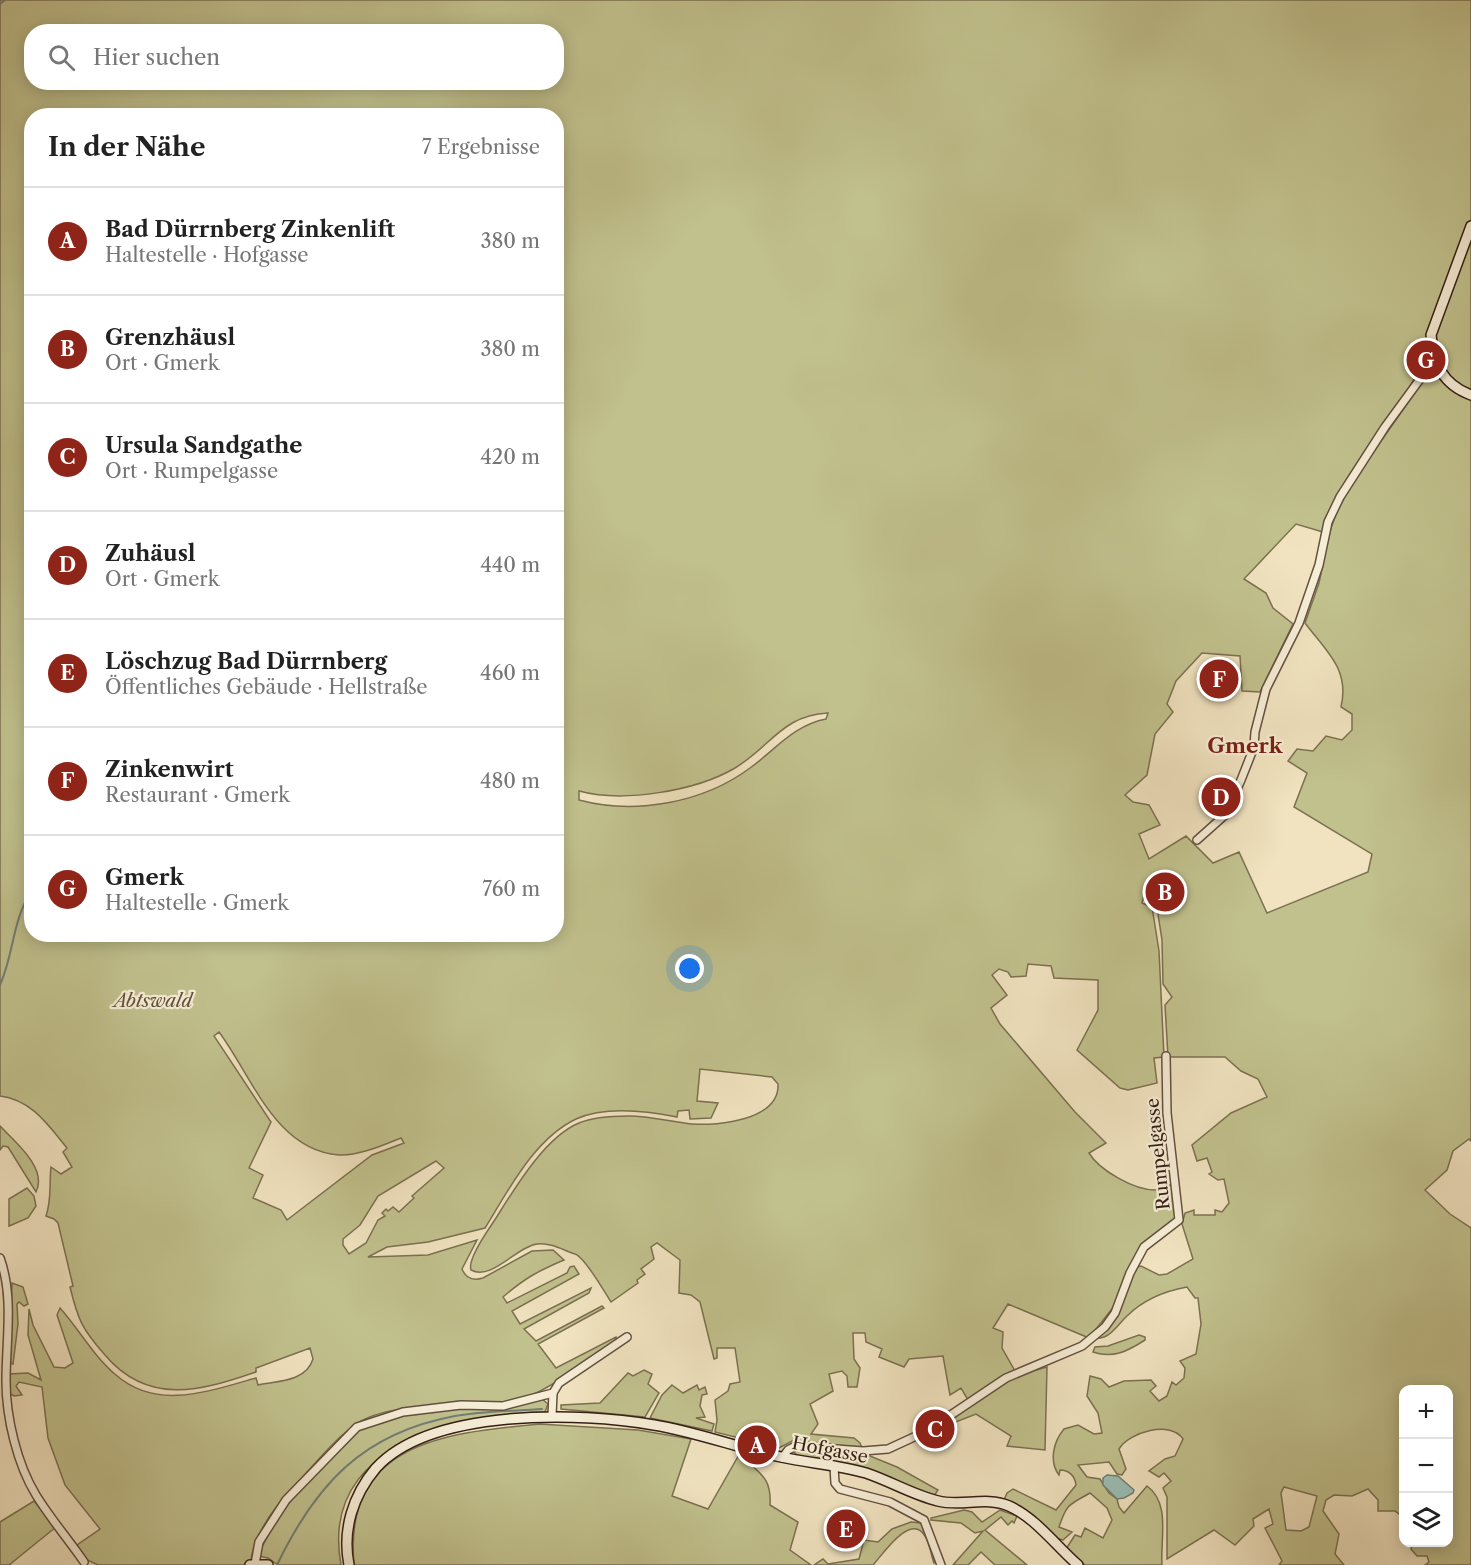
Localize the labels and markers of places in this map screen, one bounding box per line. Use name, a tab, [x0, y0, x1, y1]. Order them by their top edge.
pin: G	[1406, 338, 1446, 382]
pin: F	[1200, 656, 1238, 702]
pin: D	[1202, 774, 1240, 820]
pin: B	[1146, 870, 1184, 914]
pin: C	[916, 1406, 954, 1452]
pin: A	[738, 1422, 777, 1468]
pin: E	[826, 1506, 866, 1552]

